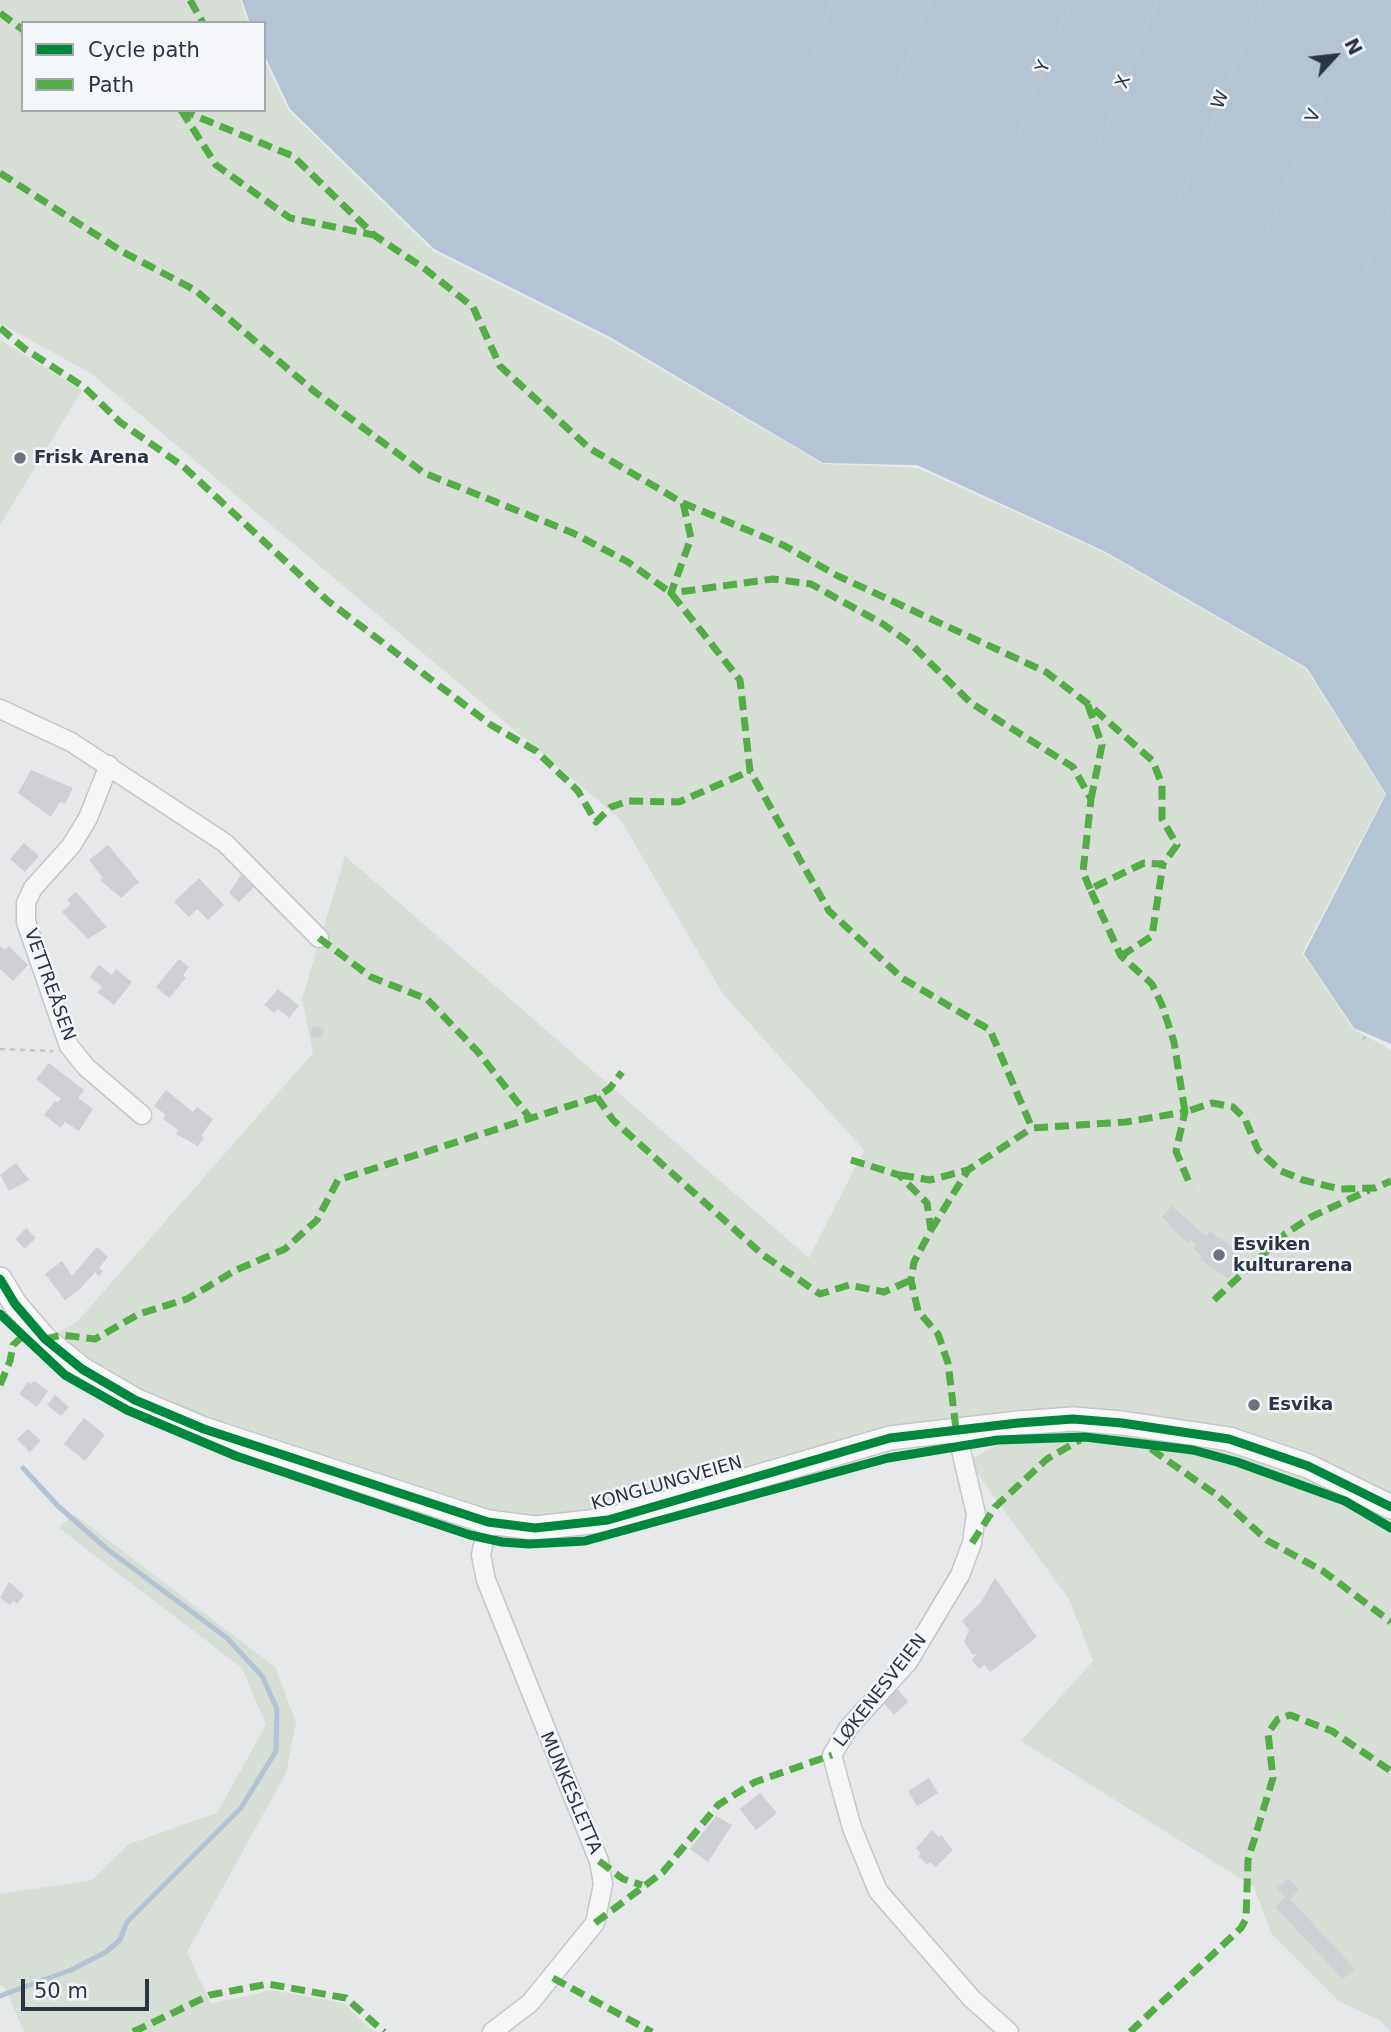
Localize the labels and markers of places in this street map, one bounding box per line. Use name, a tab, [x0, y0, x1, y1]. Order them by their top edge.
place label: Frisk Arena	[34, 447, 149, 469]
marker: Frisk Arena	[12, 450, 28, 466]
place label: Esviken kulturarena	[1233, 1234, 1352, 1276]
marker: Esviken kulturarena	[1211, 1247, 1227, 1263]
place label: Esvika	[1268, 1394, 1333, 1416]
marker: Esvika	[1246, 1397, 1262, 1413]

